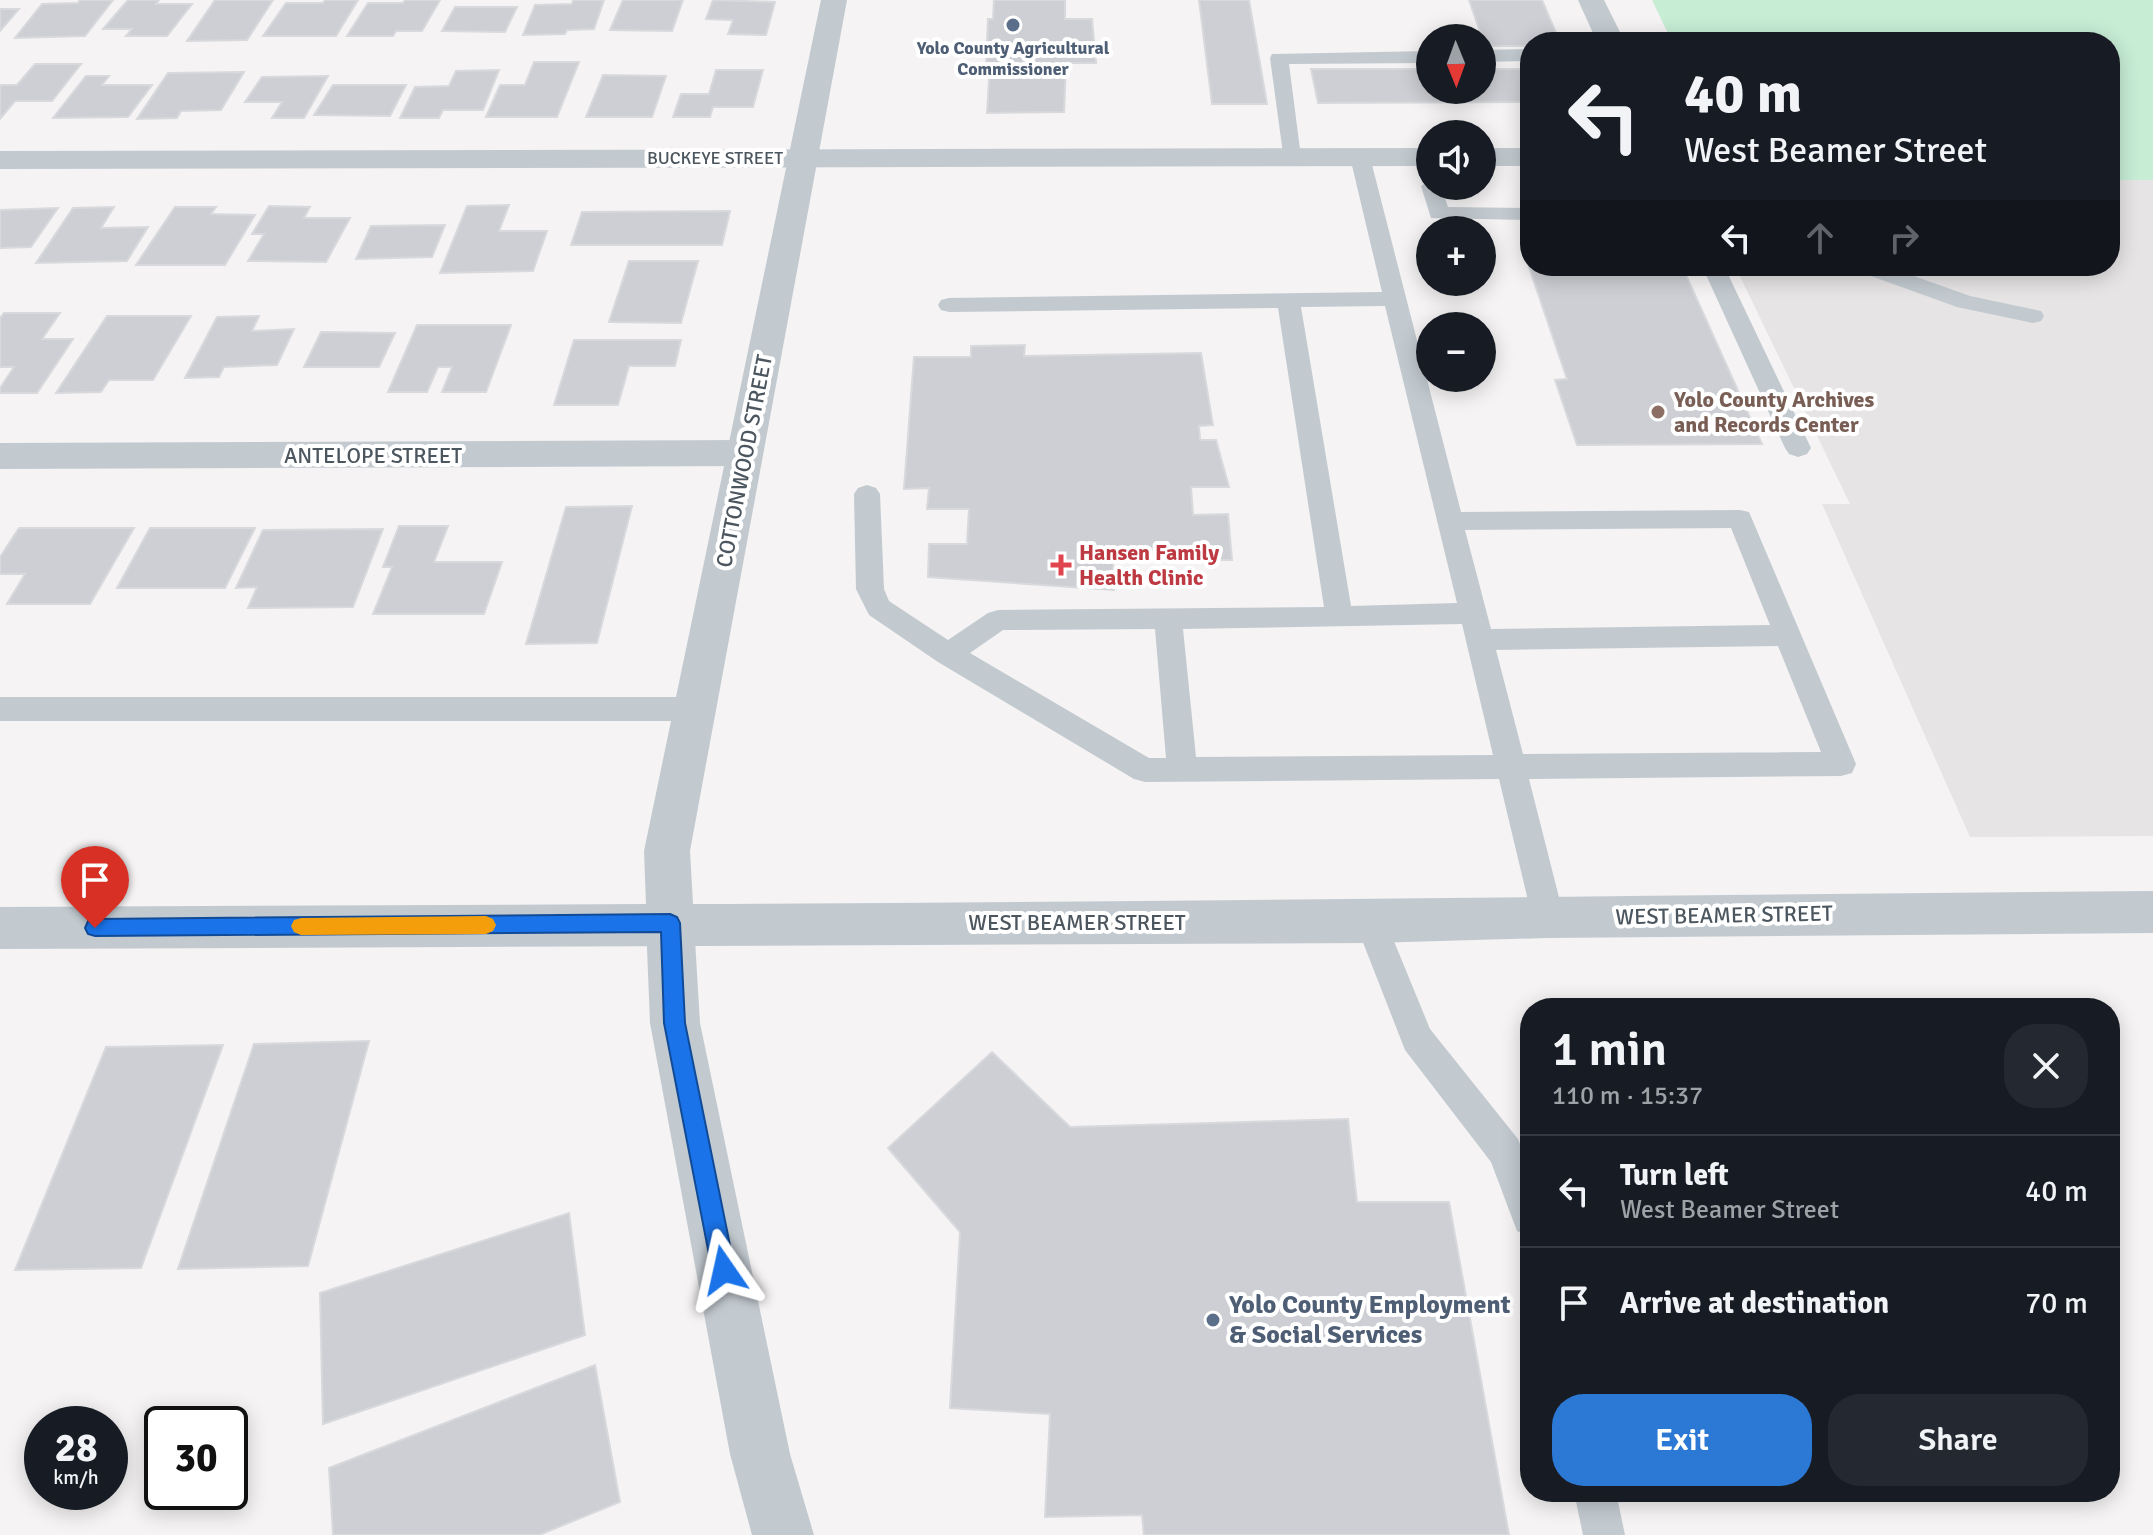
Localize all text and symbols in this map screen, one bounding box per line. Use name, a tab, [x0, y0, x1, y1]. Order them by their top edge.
marker: Yolo County Agricultural Commissioner	[1004, 16, 1022, 34]
north arrow	[1416, 24, 1496, 104]
map controls	[1416, 24, 1496, 392]
place label: Yolo County Agricultural Commissioner	[916, 37, 1110, 80]
text: 40 m	[1684, 59, 1802, 128]
icon: left	[1552, 64, 1656, 168]
button: sound	[1416, 120, 1496, 200]
text: West Beamer Street	[1684, 128, 1987, 173]
street label: BUCKEYE STREET	[647, 147, 783, 169]
button: +	[1416, 216, 1496, 296]
icon: left	[1714, 216, 1758, 260]
icon: ahead	[1798, 216, 1842, 260]
icon: right	[1882, 216, 1926, 260]
button: −	[1416, 312, 1496, 392]
street label: COTTONWOOD STREET	[710, 352, 778, 570]
place label: Yolo County Archives and Records Center	[1673, 386, 1875, 438]
marker: Yolo County Archives and Records Center	[1649, 403, 1667, 421]
street label: ANTELOPE STREET	[284, 442, 462, 469]
place label: Hansen Family Health Clinic	[1079, 539, 1219, 591]
marker: Hansen Family Health Clinic	[1050, 554, 1072, 576]
pin	[61, 846, 129, 928]
icon: arrive	[73, 858, 117, 902]
street label: WEST BEAMER STREET	[1615, 900, 1833, 930]
street label: WEST BEAMER STREET	[968, 909, 1186, 936]
text: 1 min	[1552, 1020, 1667, 1079]
button: close	[2004, 1024, 2088, 1108]
text: 110 m · 15:37	[1552, 1080, 1703, 1112]
text: Turn left	[1620, 1157, 1729, 1194]
icon: left	[1552, 1169, 1596, 1213]
text: 40 m	[2025, 1173, 2088, 1210]
text: West Beamer Street	[1620, 1194, 1839, 1226]
position arrow	[682, 1228, 766, 1312]
icon: arrive	[1552, 1281, 1596, 1325]
text: Arrive at destination	[1620, 1285, 1889, 1322]
text: 70 m	[2025, 1285, 2088, 1322]
place label: Yolo County Employment & Social Services	[1228, 1289, 1511, 1351]
marker: Yolo County Employment & Social Services	[1204, 1311, 1222, 1329]
button: Exit	[1552, 1394, 1812, 1486]
button: Share	[1828, 1394, 2088, 1486]
speed limit sign: 30	[144, 1406, 248, 1510]
text: 28	[54, 1423, 98, 1473]
text: km/h	[53, 1465, 99, 1490]

